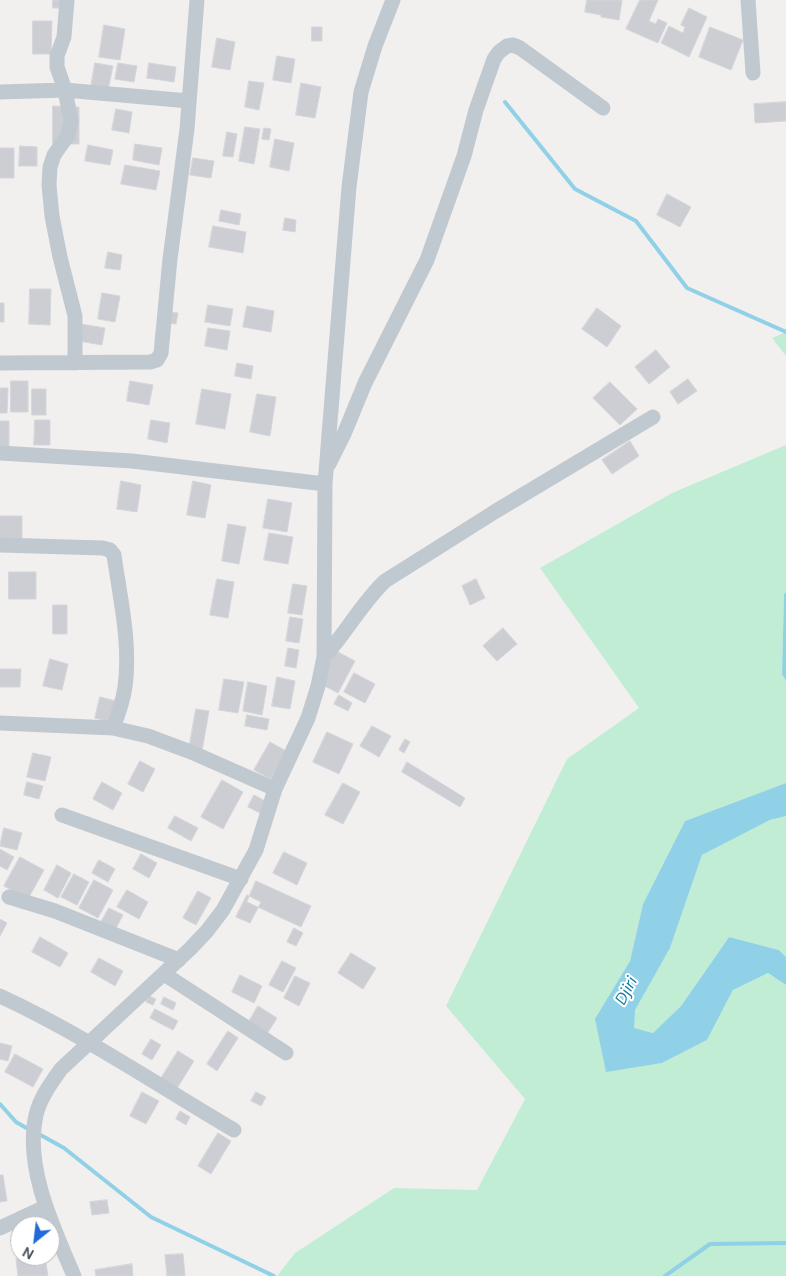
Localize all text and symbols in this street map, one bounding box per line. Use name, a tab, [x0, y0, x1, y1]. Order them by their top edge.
water label: Djiri	[612, 974, 642, 1008]
north arrow	[10, 1216, 60, 1266]
text: N	[19, 1243, 37, 1264]

